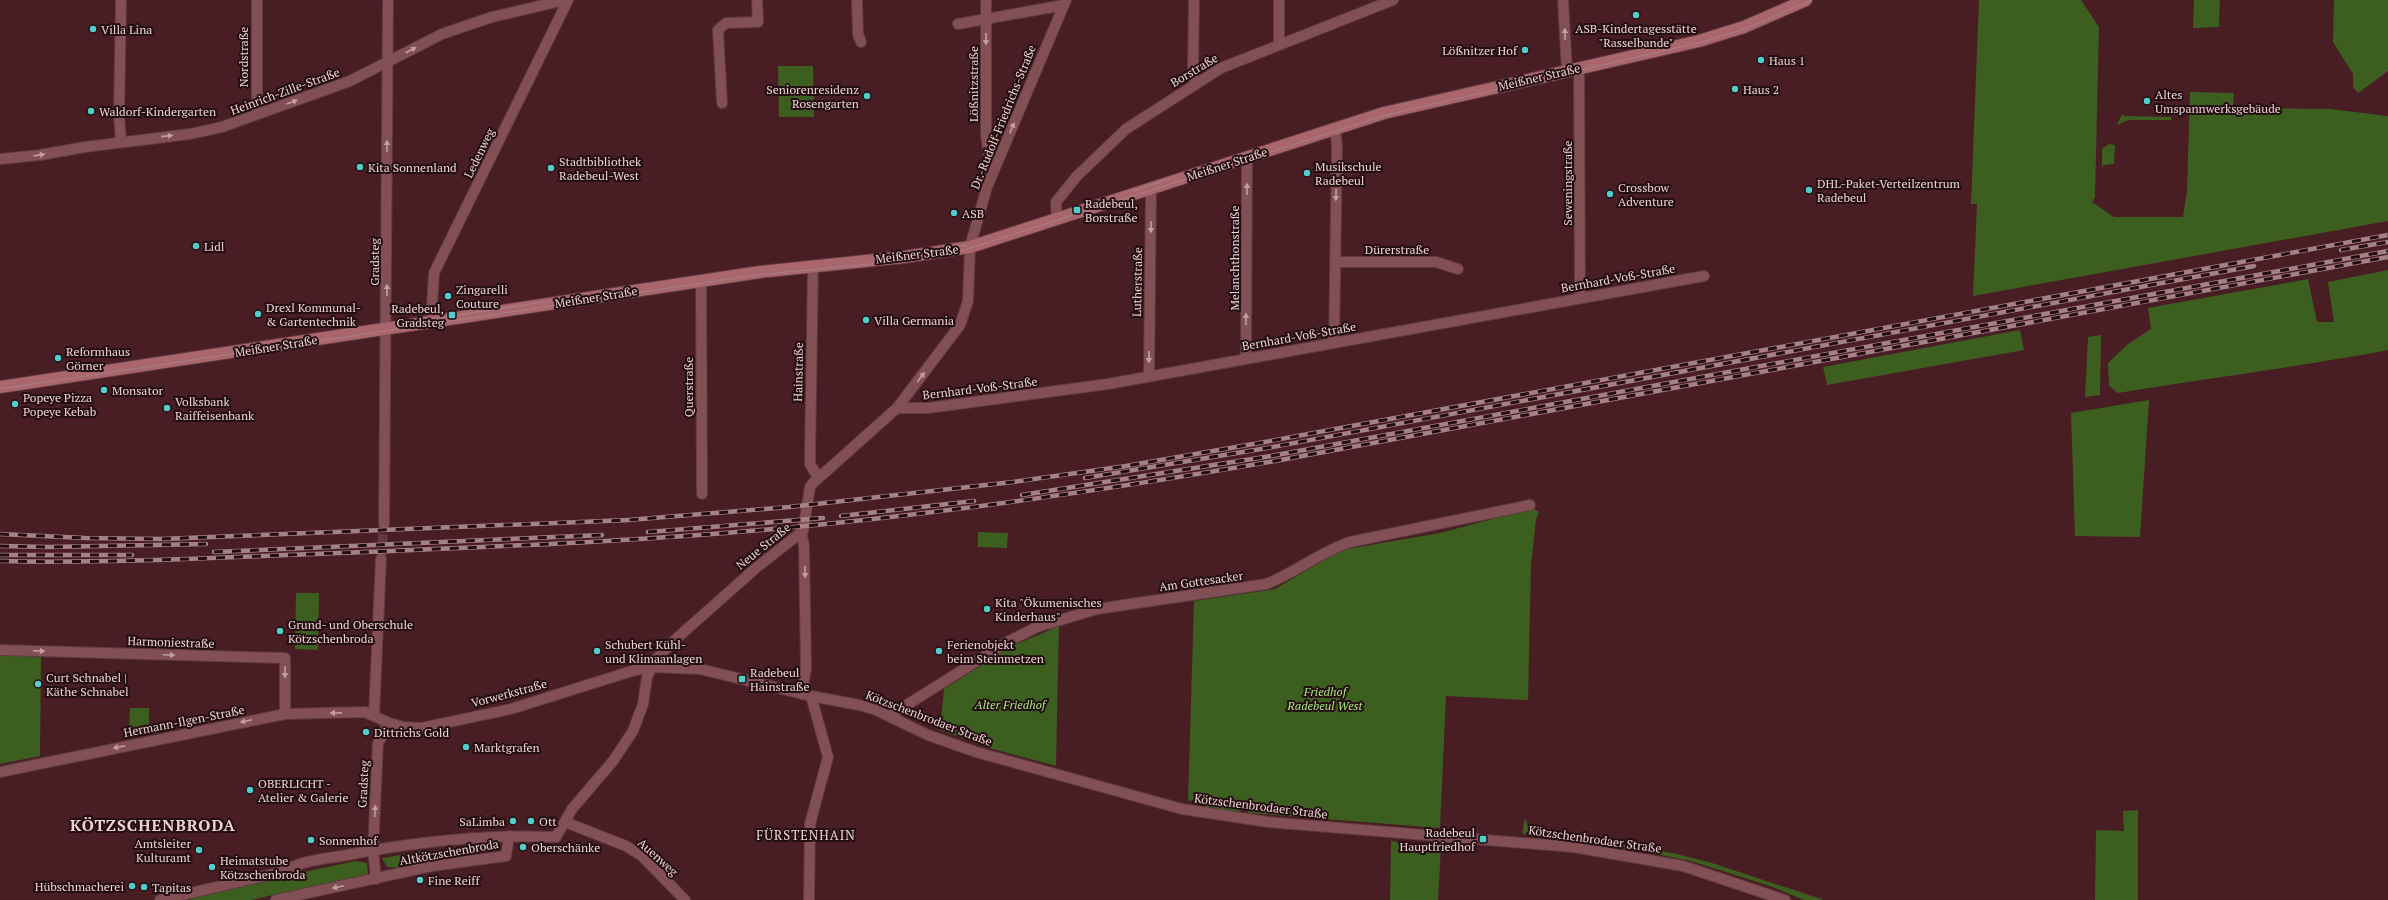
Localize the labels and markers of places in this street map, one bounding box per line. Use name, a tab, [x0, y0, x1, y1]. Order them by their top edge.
marker: ASB-Kindertagesstätte "Rasselbande"	[1631, 10, 1641, 20]
place label: ASB-Kindertagesstätte "Rasselbande"	[1575, 21, 1697, 50]
place label: Villa Lina	[101, 22, 152, 37]
marker: Villa Lina	[88, 24, 98, 34]
place label: Lößnitzer Hof	[1442, 43, 1518, 58]
marker: Lößnitzer Hof	[1520, 45, 1530, 55]
place label: Haus 1	[1769, 53, 1805, 68]
marker: Haus 1	[1756, 55, 1766, 65]
place label: Seniorenresidenz Rosengarten	[766, 82, 859, 111]
place label: Haus 2	[1743, 82, 1779, 97]
marker: Haus 2	[1730, 84, 1740, 94]
place label: Altes Umspannwerksgebäude	[2155, 87, 2281, 116]
marker: Seniorenresidenz Rosengarten	[862, 91, 872, 101]
marker: Altes Umspannwerksgebäude	[2142, 96, 2152, 106]
place label: Waldorf-Kindergarten	[99, 104, 216, 119]
marker: Waldorf-Kindergarten	[86, 106, 96, 116]
place label: Stadtbibliothek Radebeul-West	[559, 154, 642, 183]
place label: Musikschule Radebeul	[1315, 159, 1382, 188]
place label: Kita Sonnenland	[368, 160, 457, 175]
marker: Kita Sonnenland	[355, 162, 365, 172]
marker: Stadtbibliothek Radebeul-West	[546, 163, 556, 173]
marker: Musikschule Radebeul	[1302, 168, 1312, 178]
place label: DHL-Paket-Verteilzentrum Radebeul	[1817, 176, 1961, 205]
place label: Crossbow Adventure	[1618, 180, 1674, 209]
marker: DHL-Paket-Verteilzentrum Radebeul	[1804, 185, 1814, 195]
marker: Crossbow Adventure	[1605, 189, 1615, 199]
place label: Radebeul, Borstraße	[1085, 196, 1138, 225]
marker: Radebeul, Borstraße	[1072, 205, 1082, 215]
place label: ASB	[962, 206, 984, 221]
marker: ASB	[949, 208, 959, 218]
place label: Lidl	[204, 239, 225, 254]
marker: Lidl	[191, 241, 201, 251]
place label: Zingarelli Couture	[456, 282, 508, 311]
marker: Zingarelli Couture	[443, 291, 453, 301]
place label: Drexl Kommunal- & Gartentechnik	[266, 300, 361, 329]
place label: Radebeul, Gradsteg	[391, 301, 445, 330]
marker: Drexl Kommunal- & Gartentechnik	[253, 309, 263, 319]
marker: Radebeul, Gradsteg	[447, 310, 457, 320]
place label: Villa Germania	[874, 313, 954, 328]
marker: Villa Germania	[861, 315, 871, 325]
place label: Reformhaus Görner	[66, 344, 130, 373]
marker: Reformhaus Görner	[53, 353, 63, 363]
place label: Monsator	[112, 383, 164, 398]
marker: Monsator	[99, 385, 109, 395]
place label: Popeye Pizza Popeye Kebab	[23, 390, 97, 419]
place label: Volksbank Raiffeisenbank	[175, 394, 255, 423]
marker: Popeye Pizza Popeye Kebab	[10, 399, 20, 409]
marker: Volksbank Raiffeisenbank	[162, 403, 172, 413]
place label: Kita "Ökumenisches Kinderhaus"	[995, 595, 1102, 624]
marker: Kita "Ökumenisches Kinderhaus"	[982, 604, 992, 614]
place label: Grund- und Oberschule Kötzschenbroda	[288, 617, 413, 646]
marker: Grund- und Oberschule Kötzschenbroda	[275, 626, 285, 636]
place label: Schubert Kühl- und Klimaanlagen	[605, 637, 702, 666]
place label: Ferienobjekt beim Steinmetzen	[947, 637, 1044, 666]
marker: Schubert Kühl- und Klimaanlagen	[592, 646, 602, 656]
marker: Ferienobjekt beim Steinmetzen	[934, 646, 944, 656]
place label: Radebeul Hainstraße	[750, 665, 810, 694]
place label: Curt Schnabel | Käthe Schnabel	[46, 670, 129, 699]
marker: Radebeul Hainstraße	[737, 674, 747, 684]
marker: Curt Schnabel | Käthe Schnabel	[33, 679, 43, 689]
place label: Dittrichs Gold	[374, 725, 449, 740]
marker: Dittrichs Gold	[361, 727, 371, 737]
place label: Marktgrafen	[474, 740, 540, 755]
marker: Marktgrafen	[461, 742, 471, 752]
place label: OBERLICHT - Atelier & Galerie	[258, 776, 348, 805]
marker: OBERLICHT - Atelier & Galerie	[245, 785, 255, 795]
place label: SaLimba	[459, 814, 505, 829]
place label: Ott	[539, 814, 557, 829]
marker: SaLimba	[508, 816, 518, 826]
marker: Ott	[526, 816, 536, 826]
place label: Radebeul Hauptfriedhof	[1399, 825, 1476, 854]
place label: Sonnenhof	[319, 833, 378, 848]
marker: Radebeul Hauptfriedhof	[1478, 834, 1488, 844]
marker: Sonnenhof	[306, 835, 316, 845]
place label: Amtsleiter Kulturamt	[134, 836, 192, 865]
place label: Oberschänke	[531, 840, 600, 855]
marker: Oberschänke	[518, 842, 528, 852]
marker: Amtsleiter Kulturamt	[194, 845, 204, 855]
place label: Heimatstube Kötzschenbroda	[220, 853, 305, 882]
marker: Heimatstube Kötzschenbroda	[207, 862, 217, 872]
place label: Fine Reiff	[428, 873, 480, 888]
marker: Fine Reiff	[415, 875, 425, 885]
place label: Hübschmacherei	[35, 879, 124, 894]
place label: Tapitas	[152, 880, 191, 895]
marker: Hübschmacherei	[127, 881, 137, 891]
marker: Tapitas	[139, 882, 149, 892]

